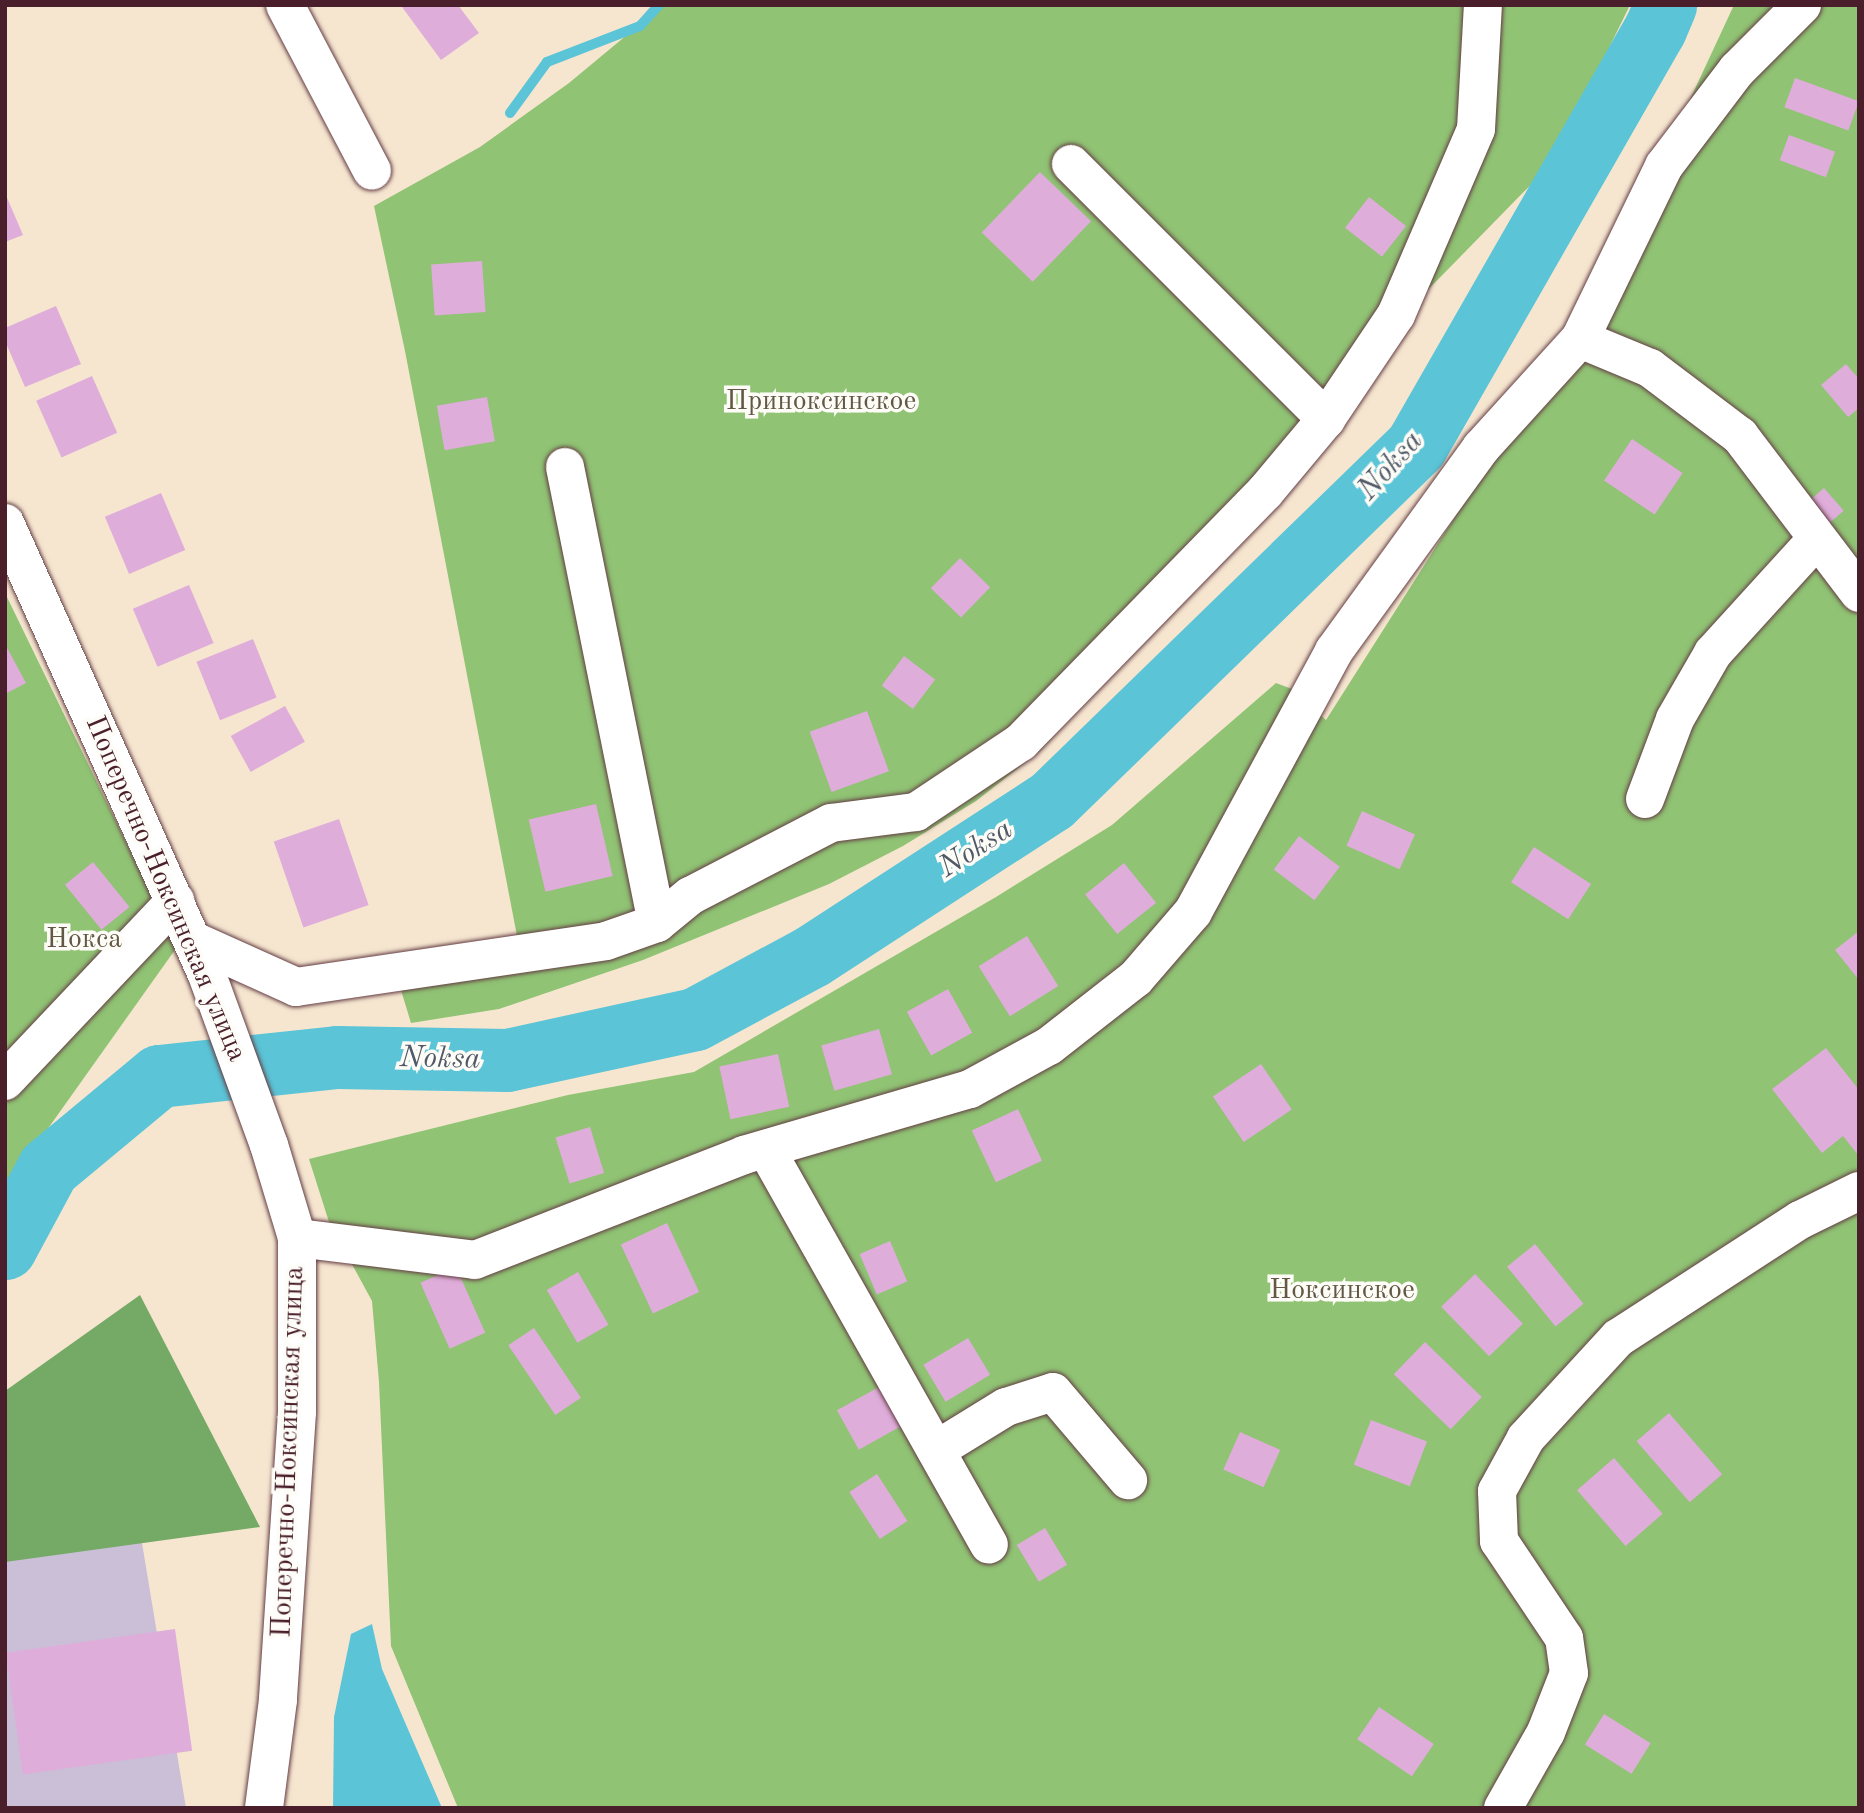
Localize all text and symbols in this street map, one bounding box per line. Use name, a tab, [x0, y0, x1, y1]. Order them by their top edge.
park label: Приноксинское	[726, 385, 916, 419]
water label: Noksa	[1351, 424, 1431, 508]
street label: Поперечно-Ноксинская улица	[77, 711, 253, 1067]
water label: Noksa	[932, 812, 1020, 886]
park label: Нокса	[46, 923, 122, 957]
water label: Noksa	[399, 1040, 481, 1078]
street label: Поперечно-Ноксинская улица	[266, 1266, 312, 1638]
park label: Ноксинское	[1269, 1274, 1415, 1308]

